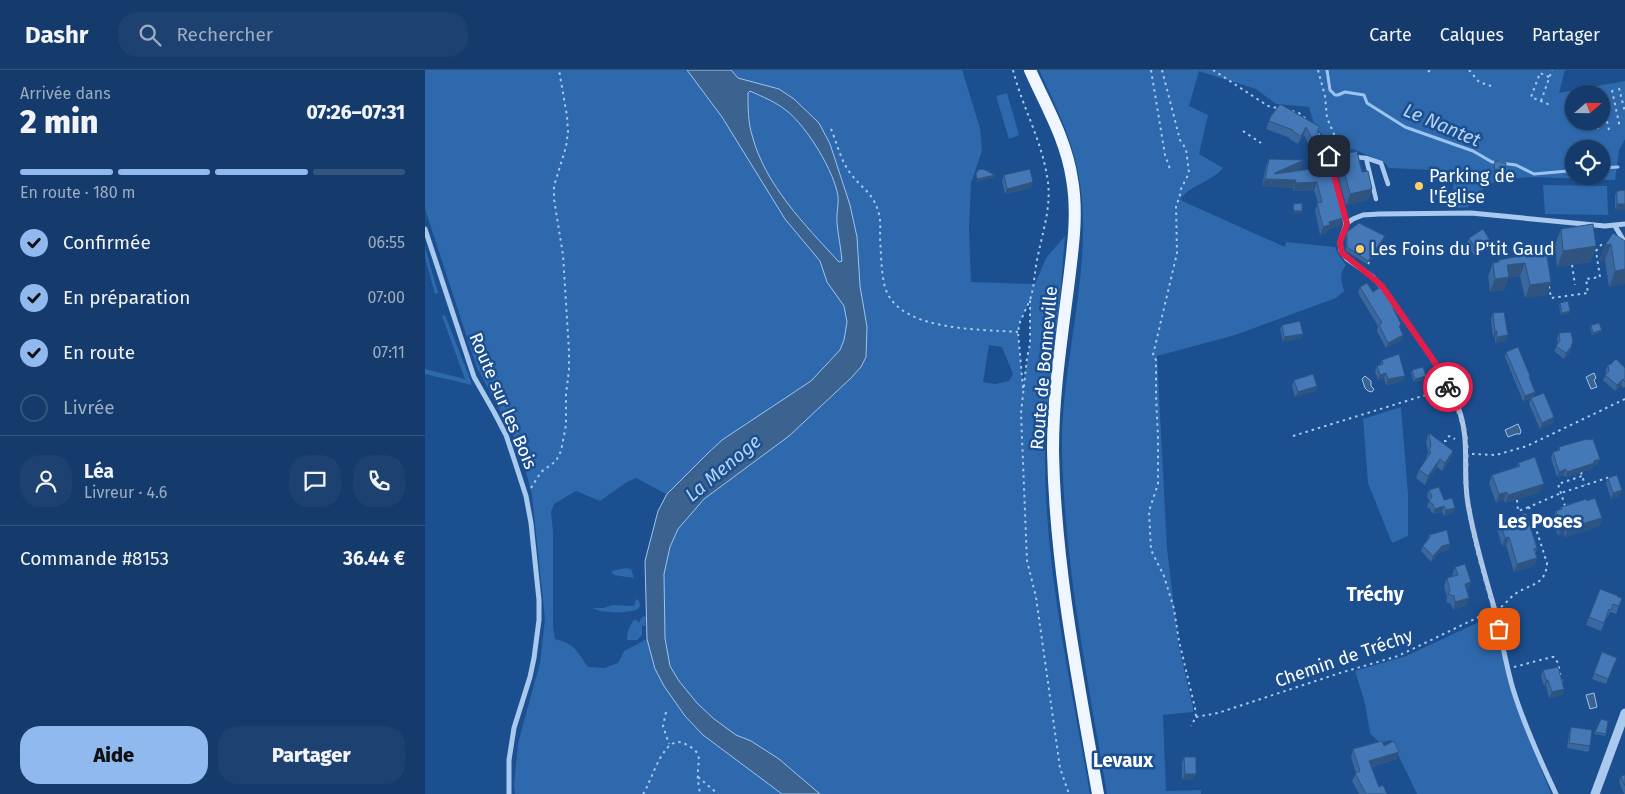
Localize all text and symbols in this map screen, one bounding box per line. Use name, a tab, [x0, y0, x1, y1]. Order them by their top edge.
search box	[118, 12, 468, 57]
text: Dashr	[25, 21, 88, 49]
icon: search	[136, 21, 164, 49]
text: Rechercher	[176, 23, 273, 46]
text: Carte	[1369, 24, 1412, 46]
text: Calques	[1440, 24, 1504, 46]
text: Partager	[1532, 24, 1600, 46]
text: Arrivée dans	[20, 84, 111, 103]
north arrow	[1565, 85, 1610, 130]
map controls	[1565, 85, 1610, 185]
water label: Le Nantet	[1400, 99, 1484, 152]
text: 07:26–07:31	[306, 101, 405, 124]
text: 2 min	[20, 103, 98, 141]
pin	[1308, 135, 1350, 177]
button: locate	[1565, 140, 1610, 185]
icon: home	[1315, 142, 1343, 170]
place label: Parking de l'Église	[1429, 165, 1515, 208]
marker: Parking de l'Église	[1413, 180, 1425, 192]
text: En route · 180 m	[20, 183, 136, 202]
icon: check	[20, 229, 48, 257]
text: Confirmée	[63, 231, 151, 254]
text: 06:55	[368, 233, 405, 252]
place label: Les Foins du P'tit Gaud	[1370, 238, 1555, 260]
marker: Les Foins du P'tit Gaud	[1354, 243, 1366, 255]
icon: check	[20, 284, 48, 312]
street label: Route de Bonneville	[1026, 285, 1062, 451]
text: En préparation	[63, 286, 190, 309]
text: 07:00	[368, 288, 405, 307]
street label: Route sur les Bois	[464, 329, 542, 473]
icon: check	[20, 339, 48, 367]
text: En route	[63, 341, 135, 364]
text: 07:11	[372, 343, 405, 362]
courier	[1423, 362, 1473, 412]
icon: bike	[1434, 373, 1462, 401]
text: Livrée	[63, 396, 115, 419]
water label: La Menoge	[680, 430, 766, 506]
button: person	[20, 455, 72, 507]
button: chat	[289, 455, 341, 507]
button: phone	[353, 455, 405, 507]
text: Léa	[84, 460, 114, 483]
text: Livreur · 4.6	[84, 483, 167, 502]
district label: Les Poses	[1498, 510, 1582, 533]
text: Commande #8153	[20, 547, 169, 570]
text: 36.44 €	[343, 547, 405, 570]
district label: Tréchy	[1346, 583, 1404, 606]
pin	[1478, 608, 1520, 650]
icon: bag	[1485, 615, 1513, 643]
street label: Chemin de Tréchy	[1272, 624, 1416, 692]
button: Aide	[20, 726, 208, 784]
button: Partager	[218, 726, 405, 784]
district label: Levaux	[1093, 749, 1153, 772]

